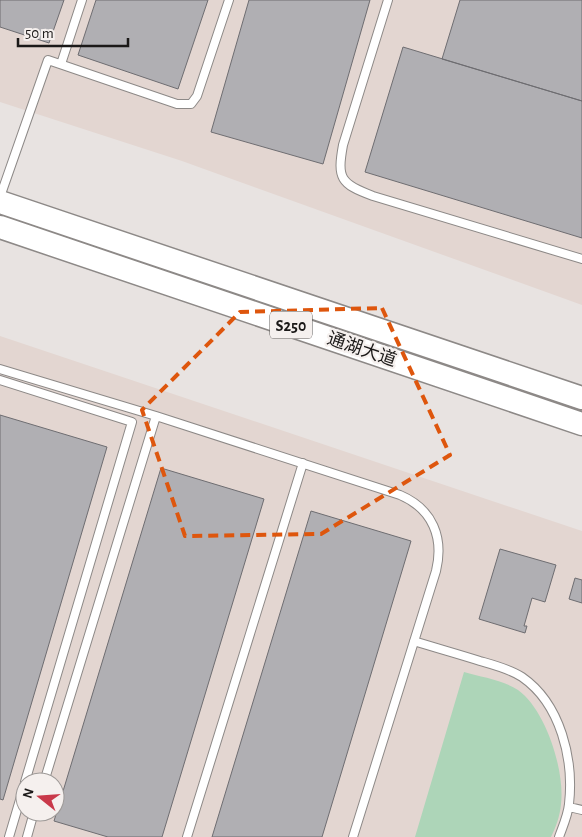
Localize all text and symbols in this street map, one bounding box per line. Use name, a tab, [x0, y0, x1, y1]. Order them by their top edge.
scale bar	[18, 15, 128, 47]
text: 50 m	[25, 26, 54, 41]
road number: S250	[270, 312, 312, 338]
street label: 通湖大道	[325, 328, 399, 370]
north arrow	[15, 772, 65, 822]
text: N	[20, 787, 37, 800]

